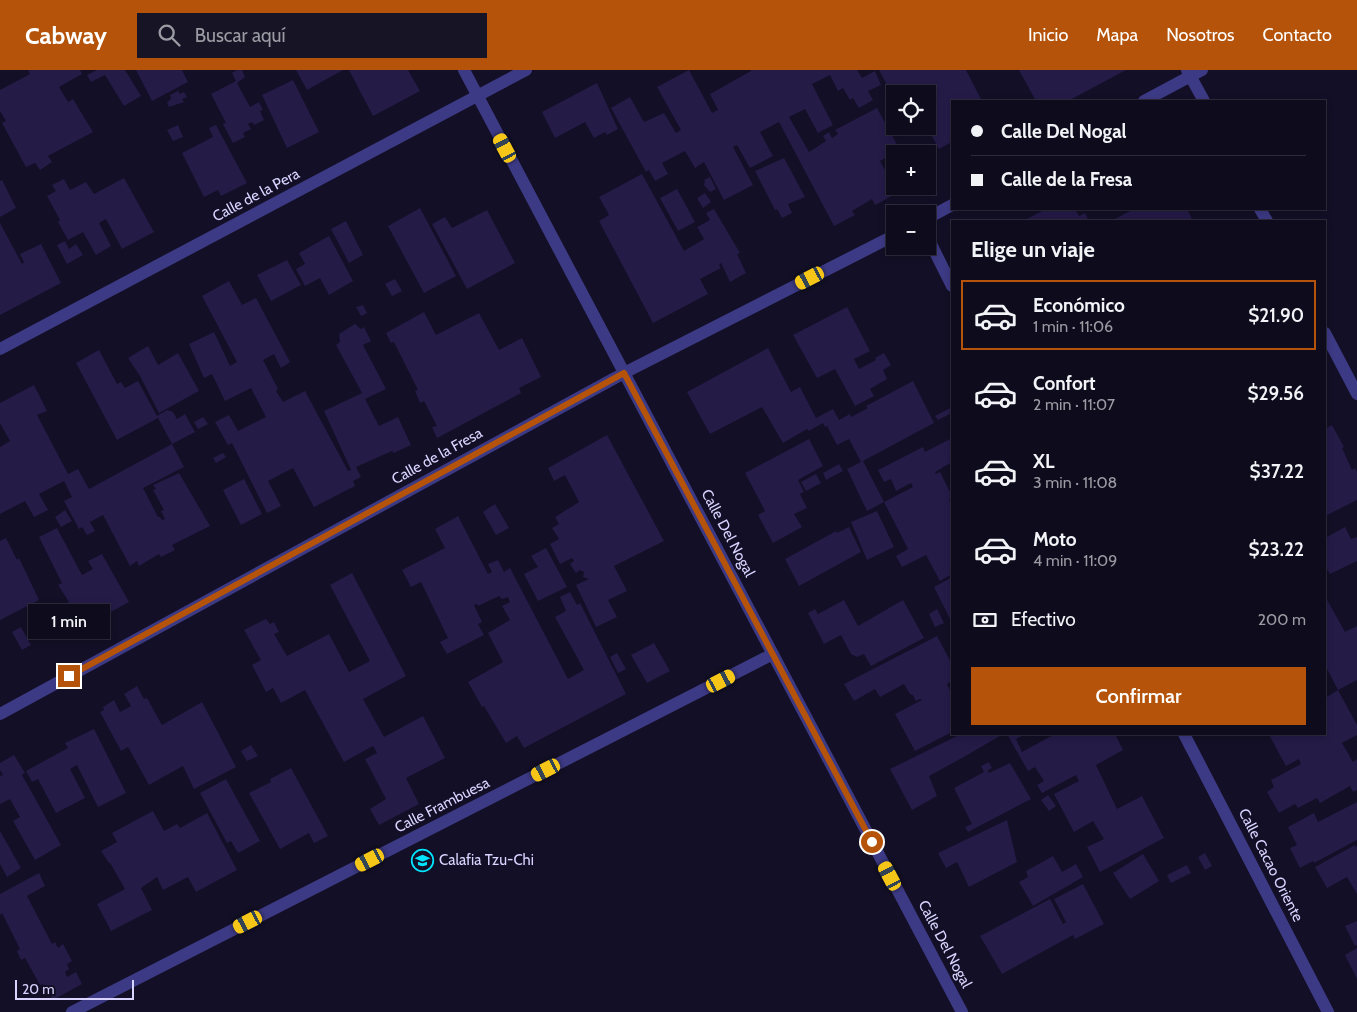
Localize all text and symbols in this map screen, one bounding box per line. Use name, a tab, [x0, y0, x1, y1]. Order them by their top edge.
search box	[137, 13, 487, 58]
text: Cabway	[25, 21, 107, 50]
icon: search	[155, 21, 183, 49]
text: Buscar aquí	[195, 24, 286, 47]
text: Inicio	[1028, 24, 1068, 46]
text: Mapa	[1096, 24, 1138, 46]
text: Nosotros	[1166, 24, 1235, 46]
text: Contacto	[1263, 24, 1332, 46]
map controls	[886, 85, 936, 255]
button: locate	[886, 85, 936, 135]
text: Calle Del Nogal	[1001, 120, 1127, 143]
car	[491, 131, 518, 165]
button: +	[886, 145, 936, 195]
street label: Calle de la Pera	[209, 164, 303, 225]
text: Calle de la Fresa	[1001, 168, 1132, 191]
button: −	[886, 205, 936, 255]
text: Elige un viaje	[971, 236, 1095, 263]
car	[793, 265, 826, 291]
icon: car	[973, 293, 1018, 338]
text: Económico	[1033, 294, 1125, 317]
text: $21.90	[1248, 304, 1304, 327]
text: 1 min · 11:06	[1033, 317, 1113, 336]
icon: car	[973, 371, 1018, 416]
text: Confort	[1033, 372, 1096, 395]
text: $29.56	[1248, 382, 1304, 405]
text: 2 min · 11:07	[1033, 395, 1115, 414]
street label: Calle de la Fresa	[389, 423, 486, 488]
icon: car	[973, 449, 1018, 494]
text: XL	[1033, 450, 1054, 473]
text: $37.22	[1250, 460, 1304, 483]
text: 3 min · 11:08	[1033, 473, 1117, 492]
street label: Calle Del Nogal	[697, 486, 759, 580]
icon: car	[973, 527, 1018, 572]
text: Moto	[1033, 528, 1077, 551]
text: $23.22	[1249, 538, 1304, 561]
text: 4 min · 11:09	[1033, 551, 1117, 570]
callout: 1 min	[28, 604, 110, 638]
icon: cash	[971, 606, 999, 634]
text: Efectivo	[1011, 608, 1076, 631]
text: 200 m	[1258, 610, 1306, 629]
text: 1 min	[51, 612, 87, 631]
route end	[58, 665, 80, 687]
button: Confirmar	[971, 667, 1306, 725]
car	[704, 668, 737, 694]
car	[529, 757, 562, 783]
street label: Calle Frambuesa	[392, 773, 493, 837]
street label: Calle Cacao Oriente	[1235, 805, 1307, 925]
route start	[861, 831, 883, 853]
car	[353, 847, 386, 873]
school or university icon: Calafia Tzu-Chi	[411, 848, 435, 872]
place label: Calafia Tzu-Chi	[439, 851, 534, 869]
car	[876, 859, 903, 893]
street label: Calle Del Nogal	[914, 897, 976, 991]
car	[231, 909, 264, 935]
scale bar	[15, 977, 134, 1000]
text: 20 m	[22, 980, 55, 998]

